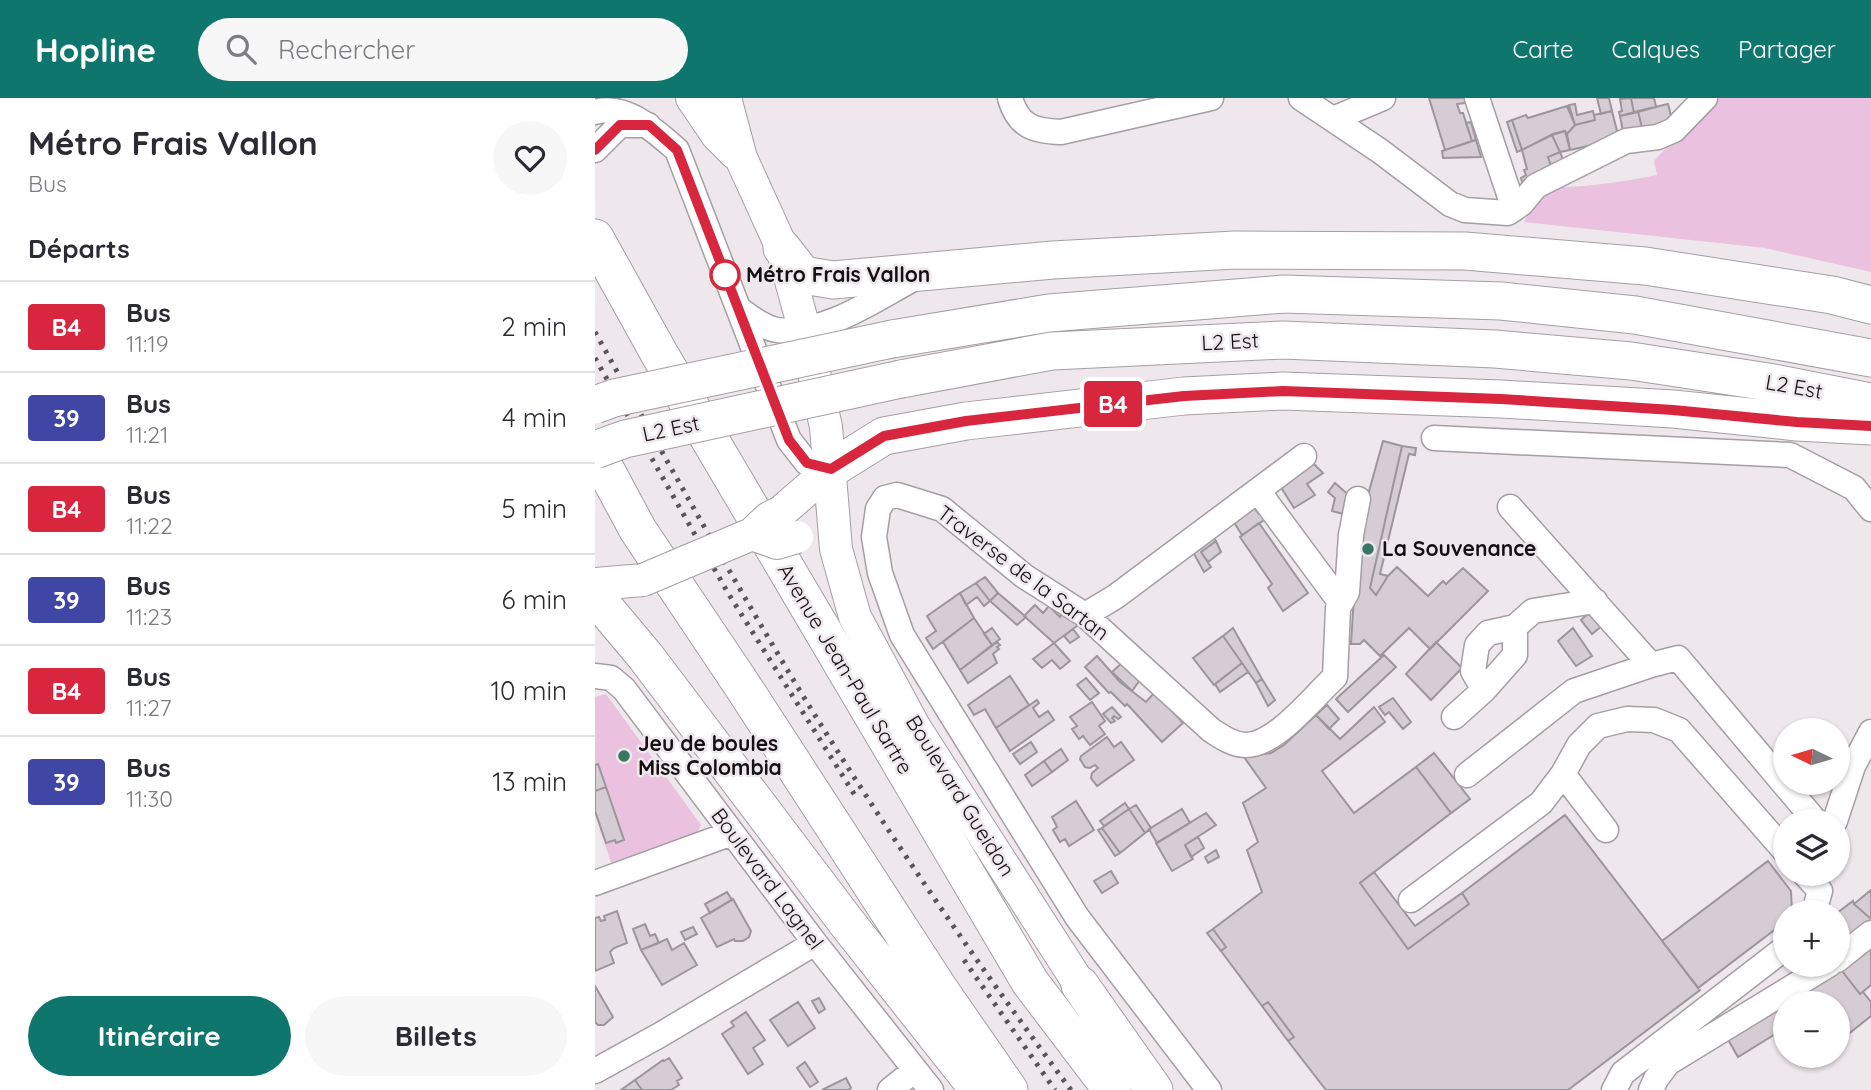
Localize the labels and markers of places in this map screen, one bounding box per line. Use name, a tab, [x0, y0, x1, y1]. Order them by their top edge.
marker: Métro Frais Vallon	[710, 260, 740, 290]
place label: Métro Frais Vallon	[746, 261, 930, 287]
place label: La Souvenance	[1382, 535, 1536, 561]
marker: La Souvenance	[1360, 541, 1376, 557]
place label: Jeu de boules Miss Colombia	[638, 730, 782, 780]
marker: Jeu de boules Miss Colombia	[616, 748, 632, 764]

